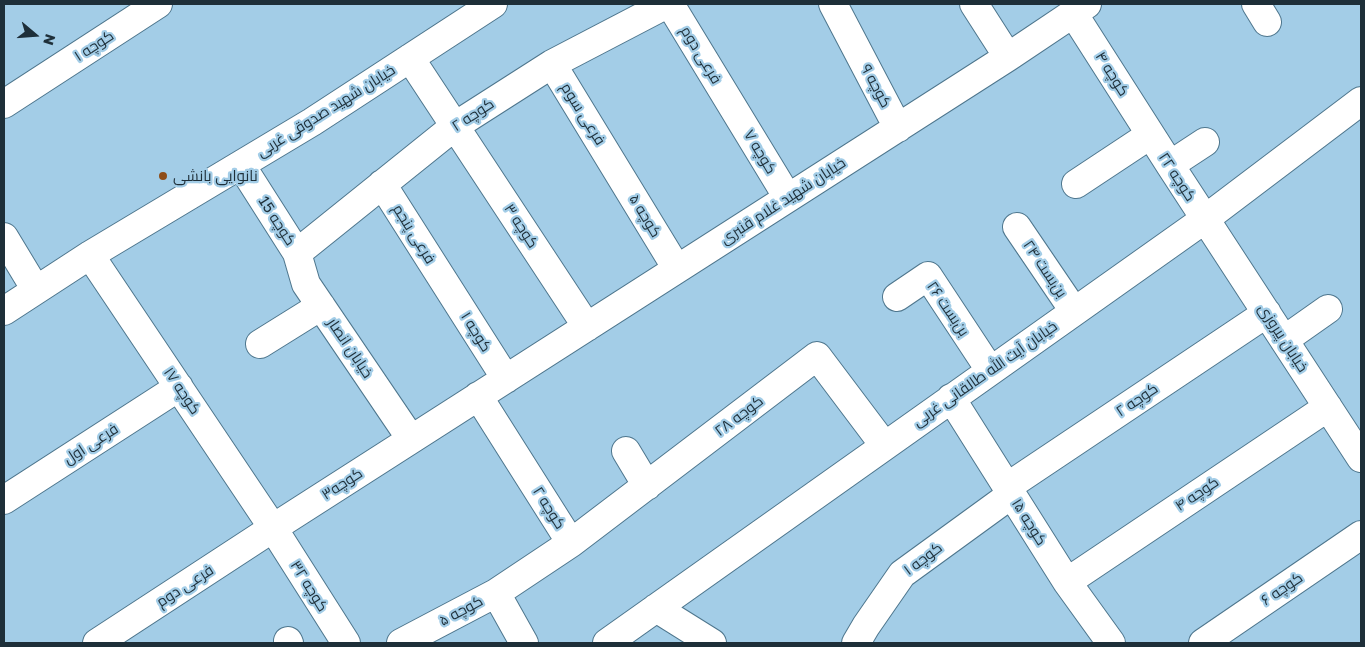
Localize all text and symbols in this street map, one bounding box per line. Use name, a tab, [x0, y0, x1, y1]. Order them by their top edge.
north arrow	[10, 10, 60, 60]
street label: فرعی دوم	[677, 23, 725, 87]
street label: کوچه ۱	[71, 27, 117, 65]
text: N	[40, 32, 59, 47]
street label: کوچه ۴	[1091, 49, 1133, 99]
street label: خیابان شهید صدوقی غربی	[253, 61, 399, 161]
street label: کوچه ۹	[857, 61, 895, 111]
street label: فرعی سوم	[557, 80, 609, 148]
street label: کوچه ۲	[449, 95, 497, 135]
street label: کوچه ۷	[740, 127, 780, 177]
street label: کوچه ۲۲	[1155, 149, 1199, 205]
street label: خیابان شهید غلام قنبری	[717, 154, 849, 248]
place label: نانوایی بانشی	[173, 167, 258, 185]
marker: نانوایی بانشی	[157, 170, 169, 182]
street label: کوچه ۵	[625, 191, 665, 241]
street label: کوچه 15	[255, 193, 299, 249]
street label: فرعی پنجم	[389, 201, 439, 267]
street label: کوچه ۳	[500, 201, 542, 251]
street label: بن‌بست ۲۴	[1019, 237, 1071, 301]
street label: بن‌بست ۲۶	[923, 278, 973, 340]
street label: خیابان پیروزی	[1254, 300, 1312, 376]
street label: کوچه ۱	[457, 309, 495, 355]
street label: خیابان انصار	[323, 315, 377, 381]
street label: خیابان آیت الله طالقانی غربی	[909, 317, 1061, 431]
street label: کوچه ۱۷	[160, 364, 204, 418]
street label: کوچه ۲	[1113, 379, 1161, 421]
street label: کوچه ۲۸	[711, 392, 767, 440]
street label: فرعی اول	[60, 420, 122, 468]
street label: کوچه۳	[318, 464, 366, 504]
street label: کوچه ۴	[1172, 473, 1222, 515]
street label: کوچه ۲	[529, 483, 569, 533]
street label: کوچه ۱۵	[1008, 495, 1050, 549]
street label: کوچه ۱	[900, 539, 946, 579]
street label: کوچه ۳۲	[286, 557, 332, 615]
street label: فرعی دوم	[153, 561, 217, 611]
street label: کوچه ۶	[1258, 569, 1306, 609]
street label: کوچه ۵	[436, 592, 486, 630]

